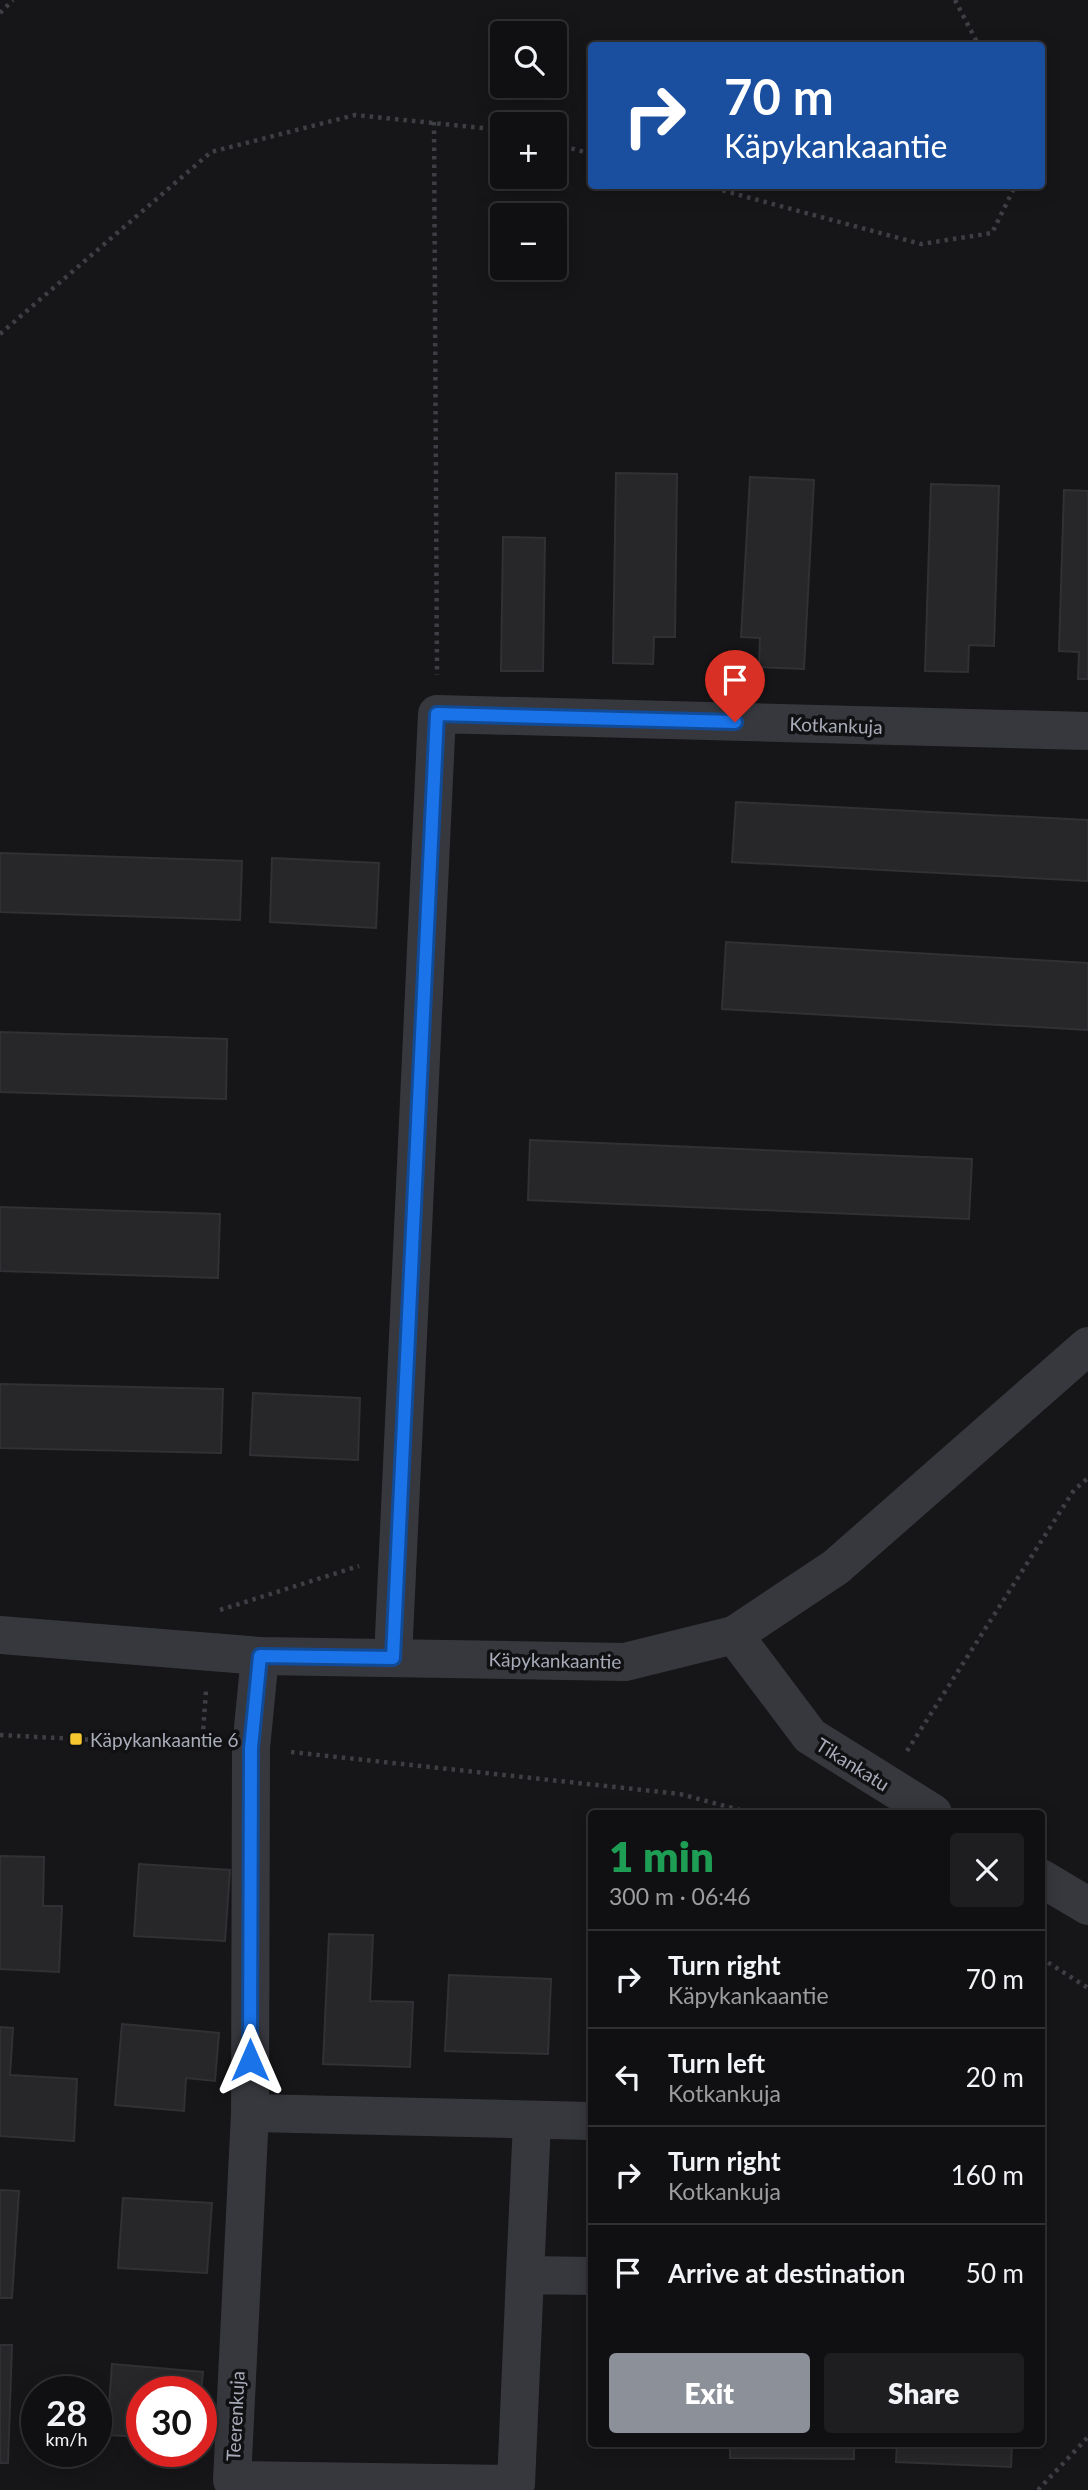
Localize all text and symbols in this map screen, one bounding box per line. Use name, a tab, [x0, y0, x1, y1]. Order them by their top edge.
map controls	[490, 21, 567, 280]
button: search	[490, 21, 567, 98]
text: 70 m	[724, 67, 834, 125]
icon: right	[609, 70, 700, 161]
button: +	[490, 112, 567, 189]
text: Käpykankaantie	[724, 126, 947, 165]
button: −	[490, 203, 567, 280]
pin	[705, 650, 765, 722]
icon: arrive	[716, 661, 754, 699]
street label: Kotkankuja	[789, 712, 883, 738]
street label: Käpykankaantie	[488, 1647, 622, 1673]
place label: Käpykankaantie 6	[90, 1728, 239, 1751]
marker: Käpykankaantie 6	[68, 1731, 84, 1747]
street label: Tikankatu	[812, 1733, 894, 1795]
text: 1 min	[609, 1831, 714, 1881]
button: close	[950, 1833, 1024, 1907]
text: 300 m · 06:46	[609, 1882, 751, 1910]
text: Turn right	[668, 1949, 781, 1981]
icon: right	[609, 1960, 647, 1998]
text: 70 m	[966, 1963, 1024, 1995]
text: Käpykankaantie	[668, 1981, 829, 2009]
position arrow	[213, 2023, 287, 2097]
text: Turn left	[668, 2047, 765, 2079]
icon: left	[609, 2058, 647, 2096]
text: 20 m	[966, 2061, 1024, 2093]
text: Kotkankuja	[668, 2079, 781, 2107]
text: Turn right	[668, 2145, 781, 2177]
icon: right	[609, 2156, 647, 2194]
text: 160 m	[951, 2159, 1024, 2191]
text: Kotkankuja	[668, 2177, 781, 2205]
icon: arrive	[609, 2254, 647, 2292]
text: Arrive at destination	[668, 2257, 905, 2289]
text: 50 m	[966, 2257, 1024, 2289]
button: Exit	[609, 2353, 810, 2433]
button: Share	[824, 2353, 1024, 2433]
street label: Teerenkuja	[221, 2370, 249, 2462]
speed limit sign: 30	[126, 2376, 217, 2467]
text: 28	[46, 2391, 87, 2433]
text: km/h	[45, 2428, 88, 2450]

